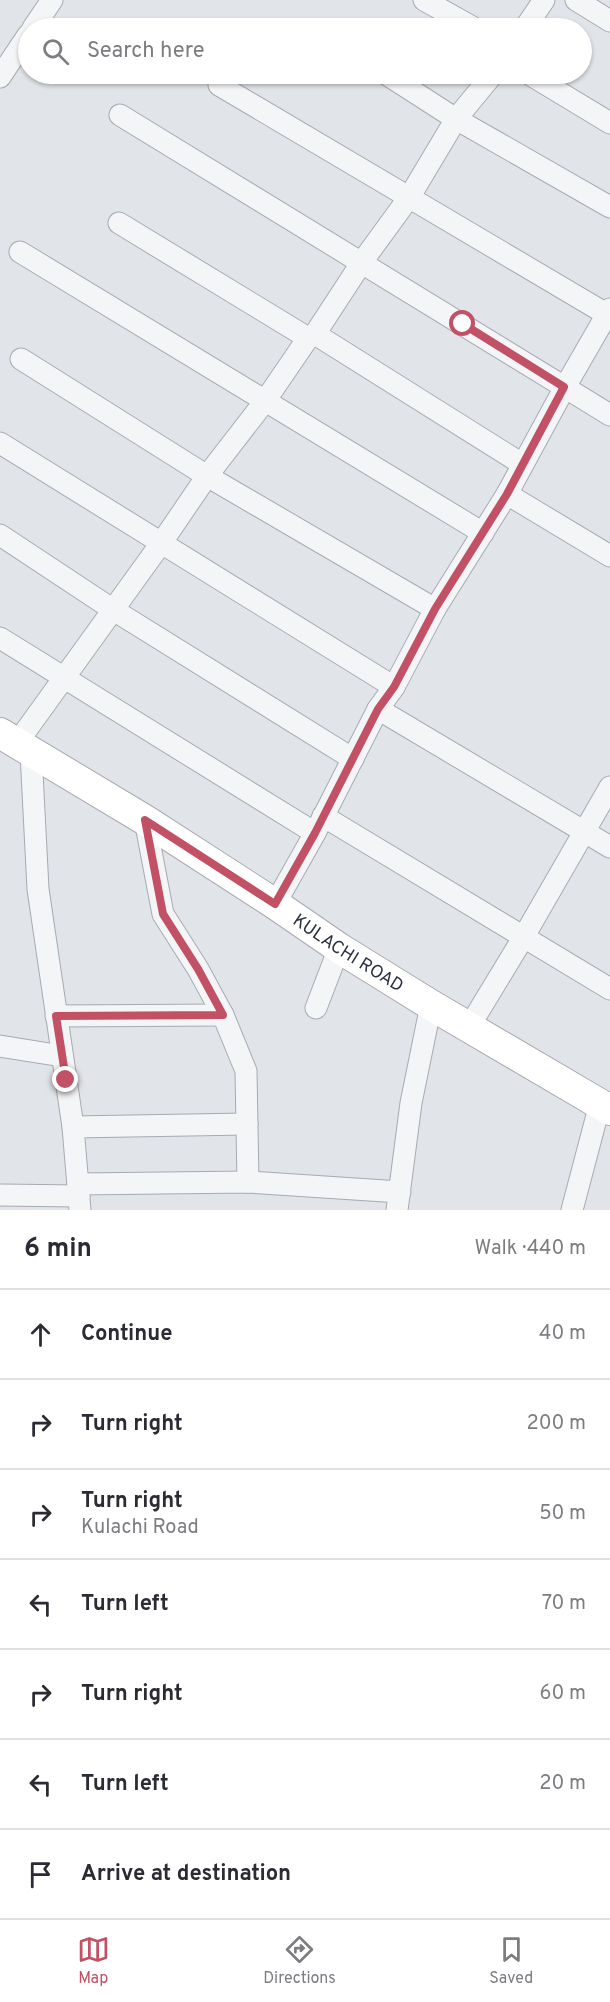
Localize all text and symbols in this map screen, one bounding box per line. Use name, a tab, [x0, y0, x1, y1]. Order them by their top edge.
search box	[18, 18, 592, 84]
icon: search	[39, 35, 72, 68]
text: Search here	[87, 38, 205, 65]
route start	[449, 310, 475, 336]
street label: KULACHI ROAD	[288, 910, 407, 998]
route end	[52, 1066, 78, 1092]
text: 6 min	[24, 1233, 92, 1266]
text: Walk · 440 m	[475, 1236, 586, 1262]
icon: ahead	[24, 1318, 57, 1351]
text: Continue	[81, 1321, 172, 1348]
text: 40 m	[539, 1321, 586, 1347]
icon: right	[24, 1408, 57, 1441]
text: Turn right	[81, 1411, 183, 1438]
text: 200 m	[527, 1411, 586, 1437]
text: Turn right	[81, 1488, 183, 1515]
icon: right	[24, 1498, 57, 1531]
text: 50 m	[539, 1501, 586, 1527]
text: Kulachi Road	[81, 1515, 199, 1541]
icon: left	[24, 1588, 57, 1621]
text: Turn left	[81, 1591, 169, 1618]
text: 70 m	[542, 1591, 586, 1617]
icon: right	[24, 1678, 57, 1711]
text: Turn right	[81, 1681, 183, 1708]
text: 60 m	[540, 1681, 586, 1707]
icon: left	[24, 1768, 57, 1801]
text: Turn left	[81, 1771, 169, 1798]
text: 20 m	[539, 1771, 586, 1797]
icon: arrive	[24, 1858, 57, 1891]
text: Arrive at destination	[81, 1861, 291, 1888]
tab: Map	[77, 1933, 110, 1989]
tab: Directions	[263, 1933, 336, 1989]
tab: Saved	[489, 1933, 533, 1989]

